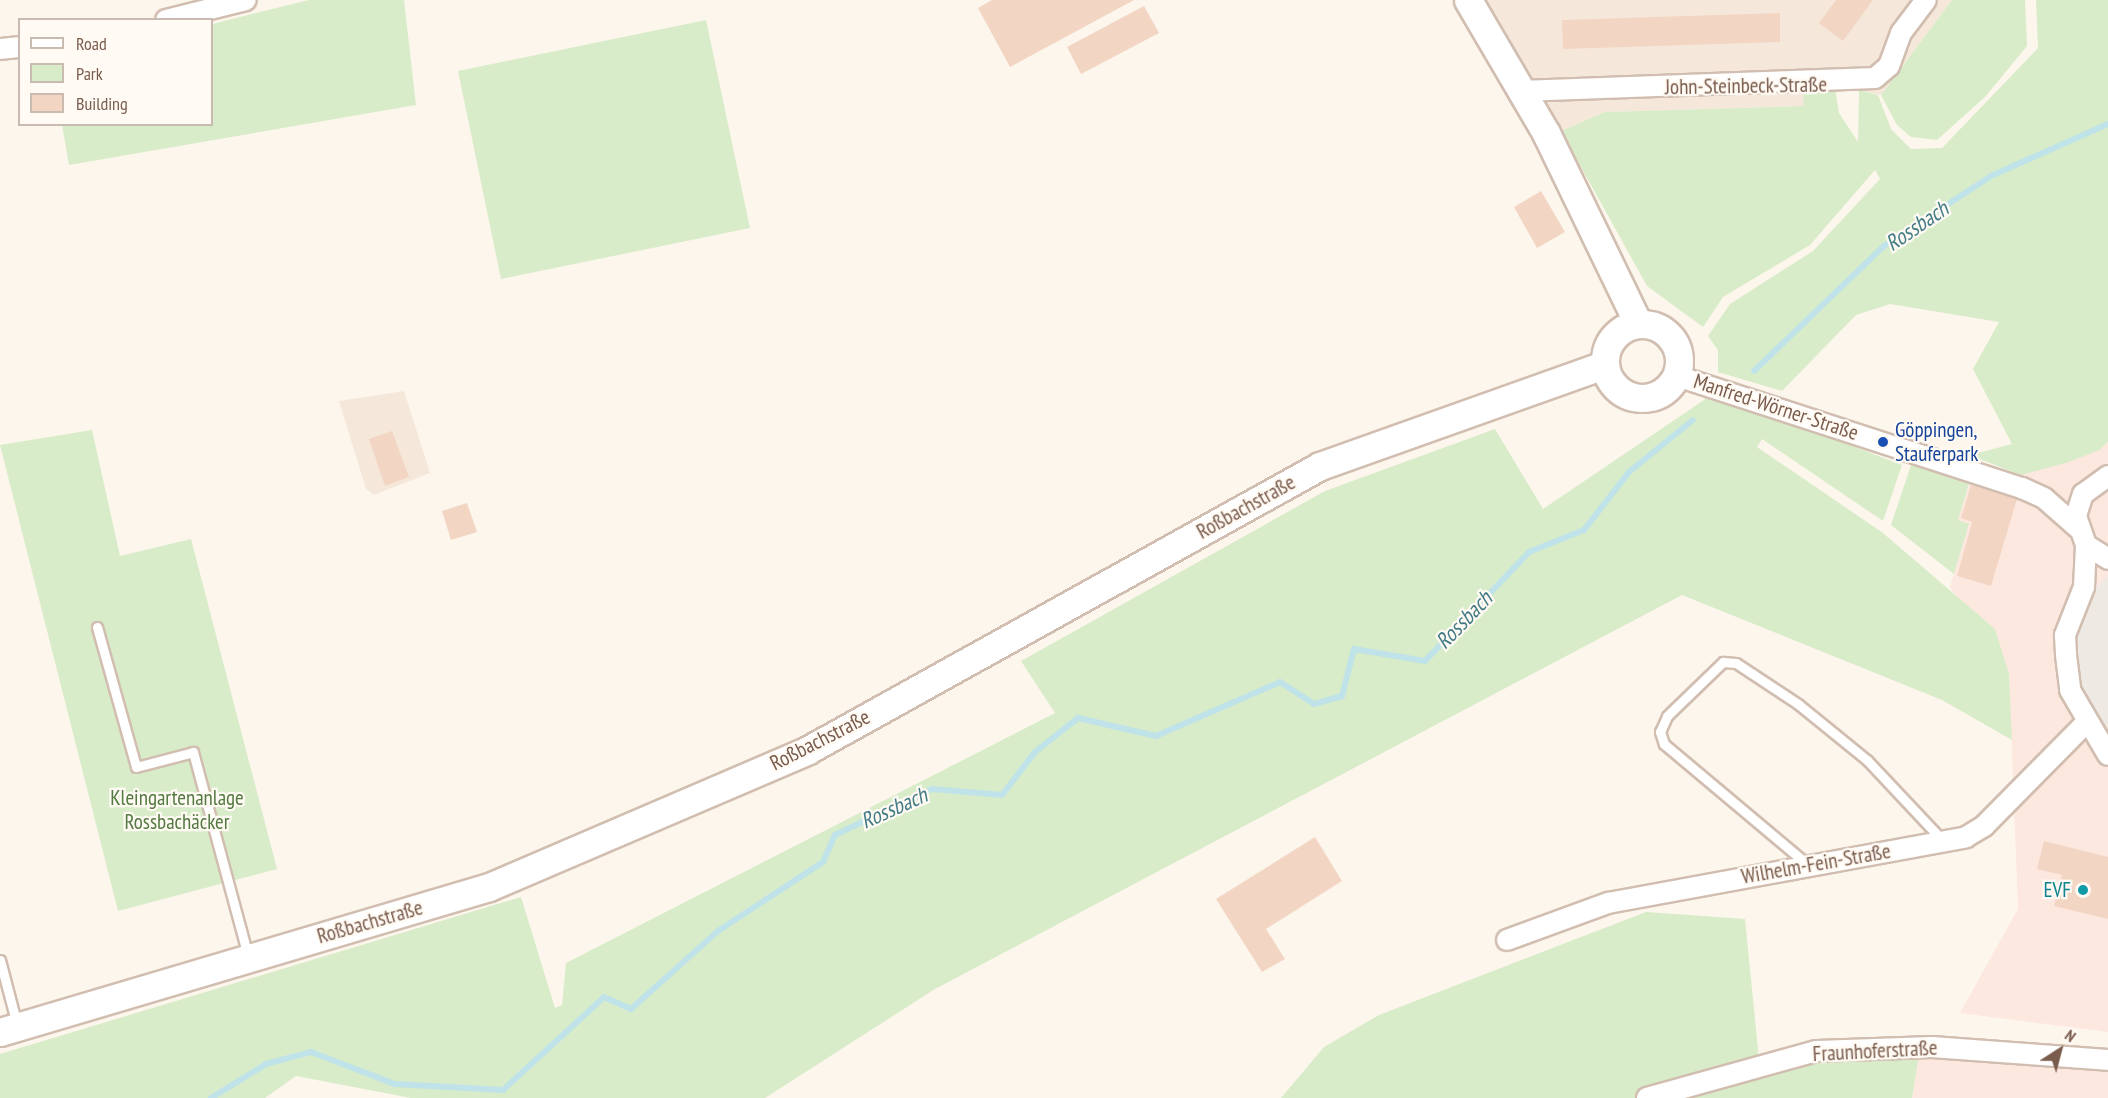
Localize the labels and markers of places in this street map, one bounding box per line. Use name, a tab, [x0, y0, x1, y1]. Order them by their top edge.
place label: Göppingen, Stauferpark	[1895, 417, 1978, 467]
marker: Göppingen, Stauferpark	[1876, 435, 1890, 449]
place label: EVF	[2044, 877, 2071, 903]
marker: EVF	[2076, 883, 2090, 897]

